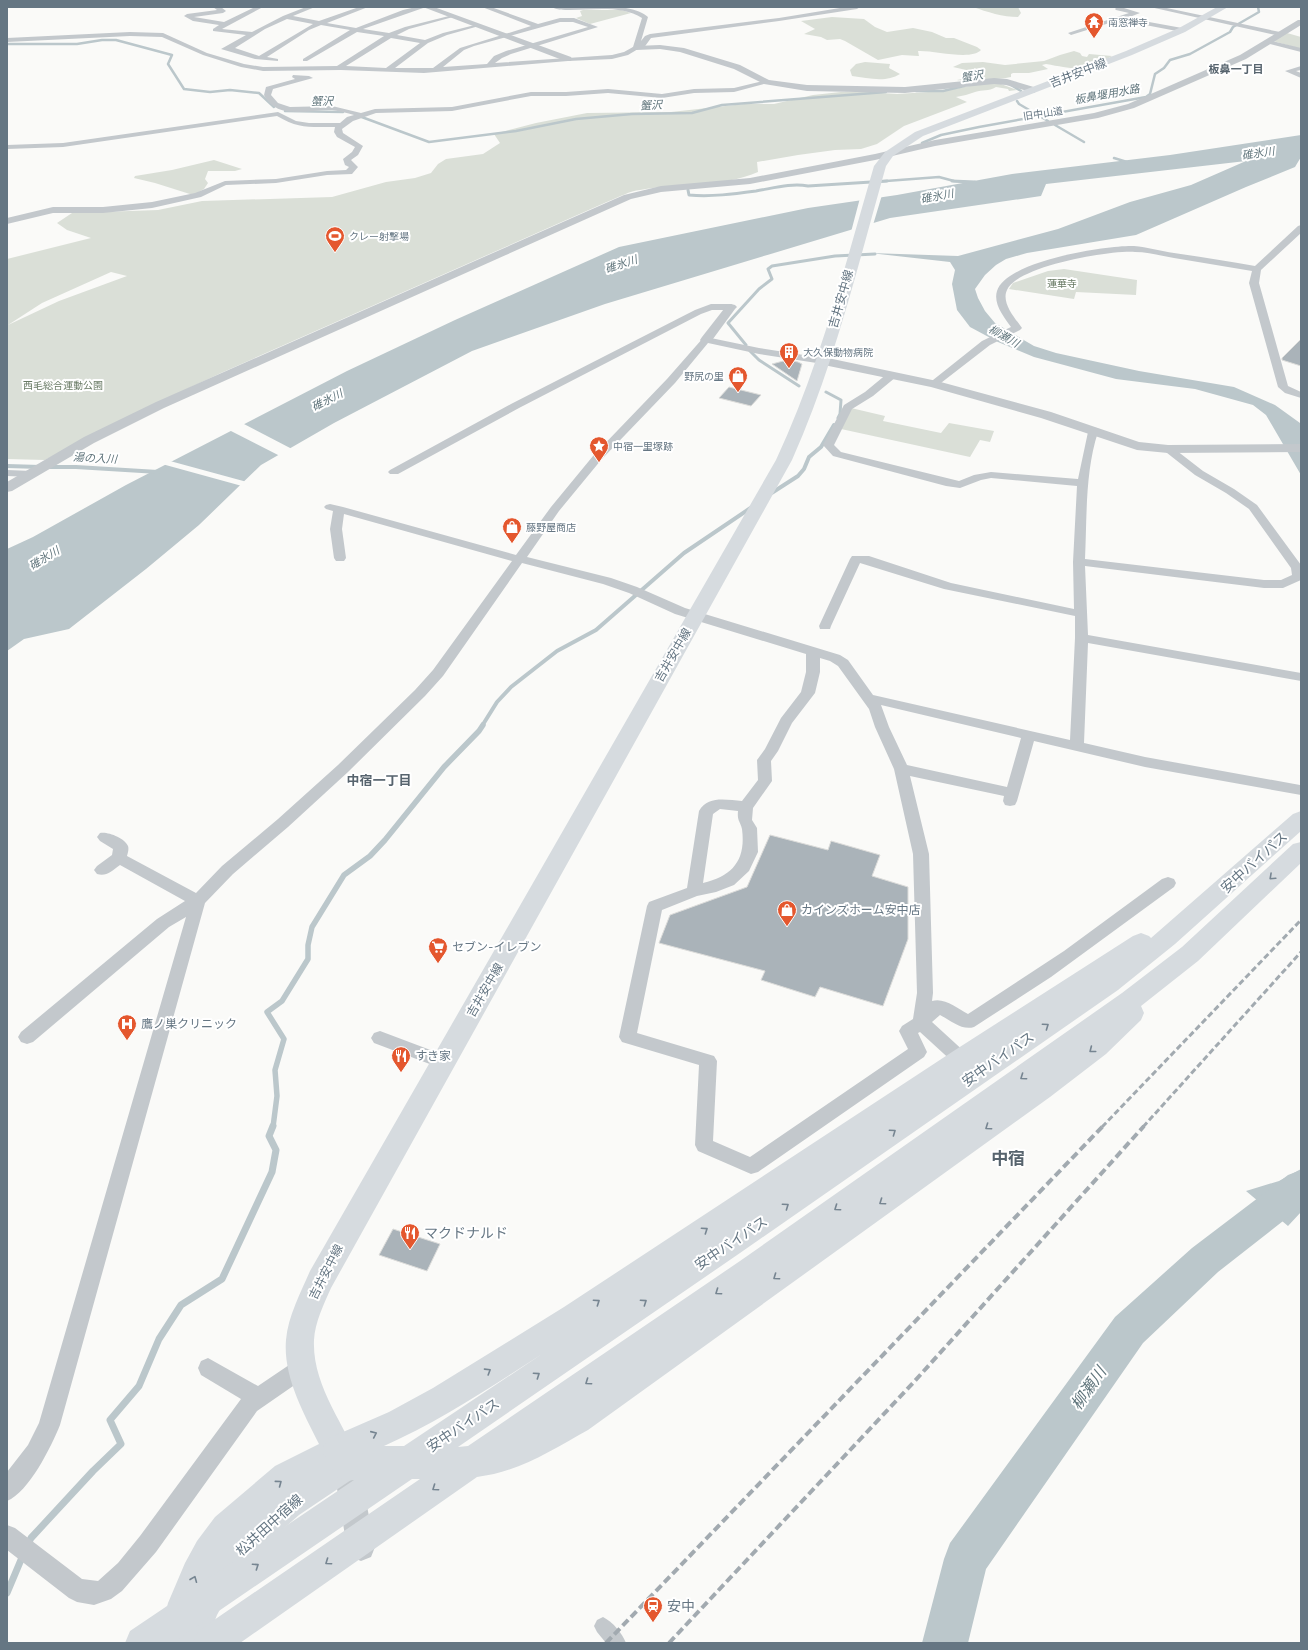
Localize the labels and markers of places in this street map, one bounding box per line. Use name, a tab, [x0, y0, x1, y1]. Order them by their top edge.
temple icon: 南窓禅寺	[1083, 11, 1105, 39]
place label: 南窓禅寺	[1108, 16, 1148, 29]
sports icon: クレー射撃場	[324, 225, 346, 253]
place label: クレー射撃場	[349, 230, 409, 243]
building icon: 大久保動物病院	[778, 341, 800, 369]
place label: 大久保動物病院	[803, 346, 873, 359]
shop icon: 野尻の里	[727, 365, 749, 393]
place label: 野尻の里	[684, 370, 724, 383]
place icon: 中宿一里塚跡	[588, 435, 610, 463]
place label: 中宿一里塚跡	[613, 440, 673, 453]
shop icon: 藤野屋商店	[501, 516, 523, 544]
place label: 藤野屋商店	[526, 521, 576, 534]
shop icon: カインズホーム安中店	[776, 899, 798, 927]
place label: カインズホーム安中店	[801, 902, 920, 918]
supermarket icon: セブン-イレブン	[427, 936, 449, 964]
place label: セブン-イレブン	[452, 939, 541, 955]
hospital icon: 鷹ノ巣クリニック	[116, 1013, 138, 1041]
place label: 鷹ノ巣クリニック	[141, 1016, 237, 1032]
restaurant icon: すき家	[390, 1045, 412, 1073]
place label: すき家	[415, 1048, 451, 1064]
restaurant icon: マクドナルド	[399, 1222, 421, 1250]
place label: マクドナルド	[424, 1224, 508, 1242]
station icon: 安中	[642, 1595, 664, 1623]
place label: 安中	[667, 1597, 695, 1615]

